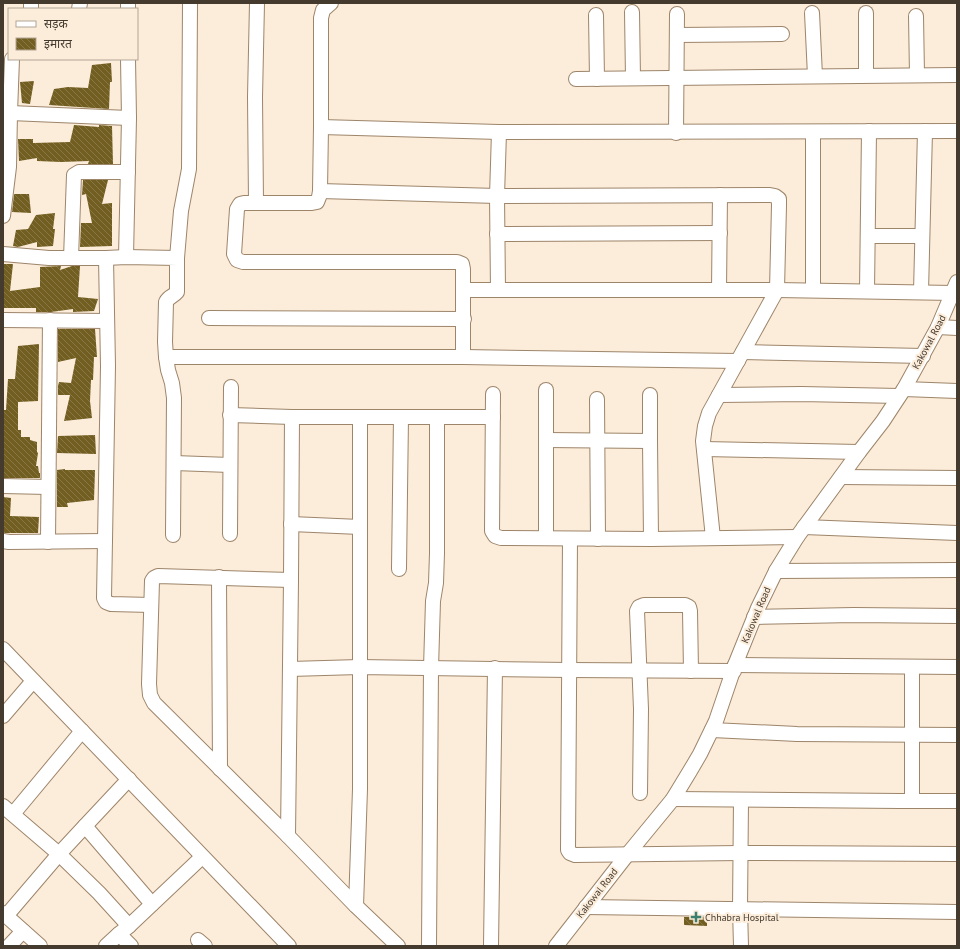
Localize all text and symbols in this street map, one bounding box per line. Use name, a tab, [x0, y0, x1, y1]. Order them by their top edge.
legend	[8, 8, 138, 60]
text: सड़क	[44, 16, 69, 31]
text: इमारत	[44, 36, 73, 51]
street label: Kakowal Road	[909, 313, 949, 371]
street label: Kakowal Road	[738, 585, 774, 645]
street label: Kakowal Road	[573, 865, 621, 921]
marker: Chhabra Hospital	[690, 911, 702, 923]
place label: Chhabra Hospital	[705, 911, 779, 924]

